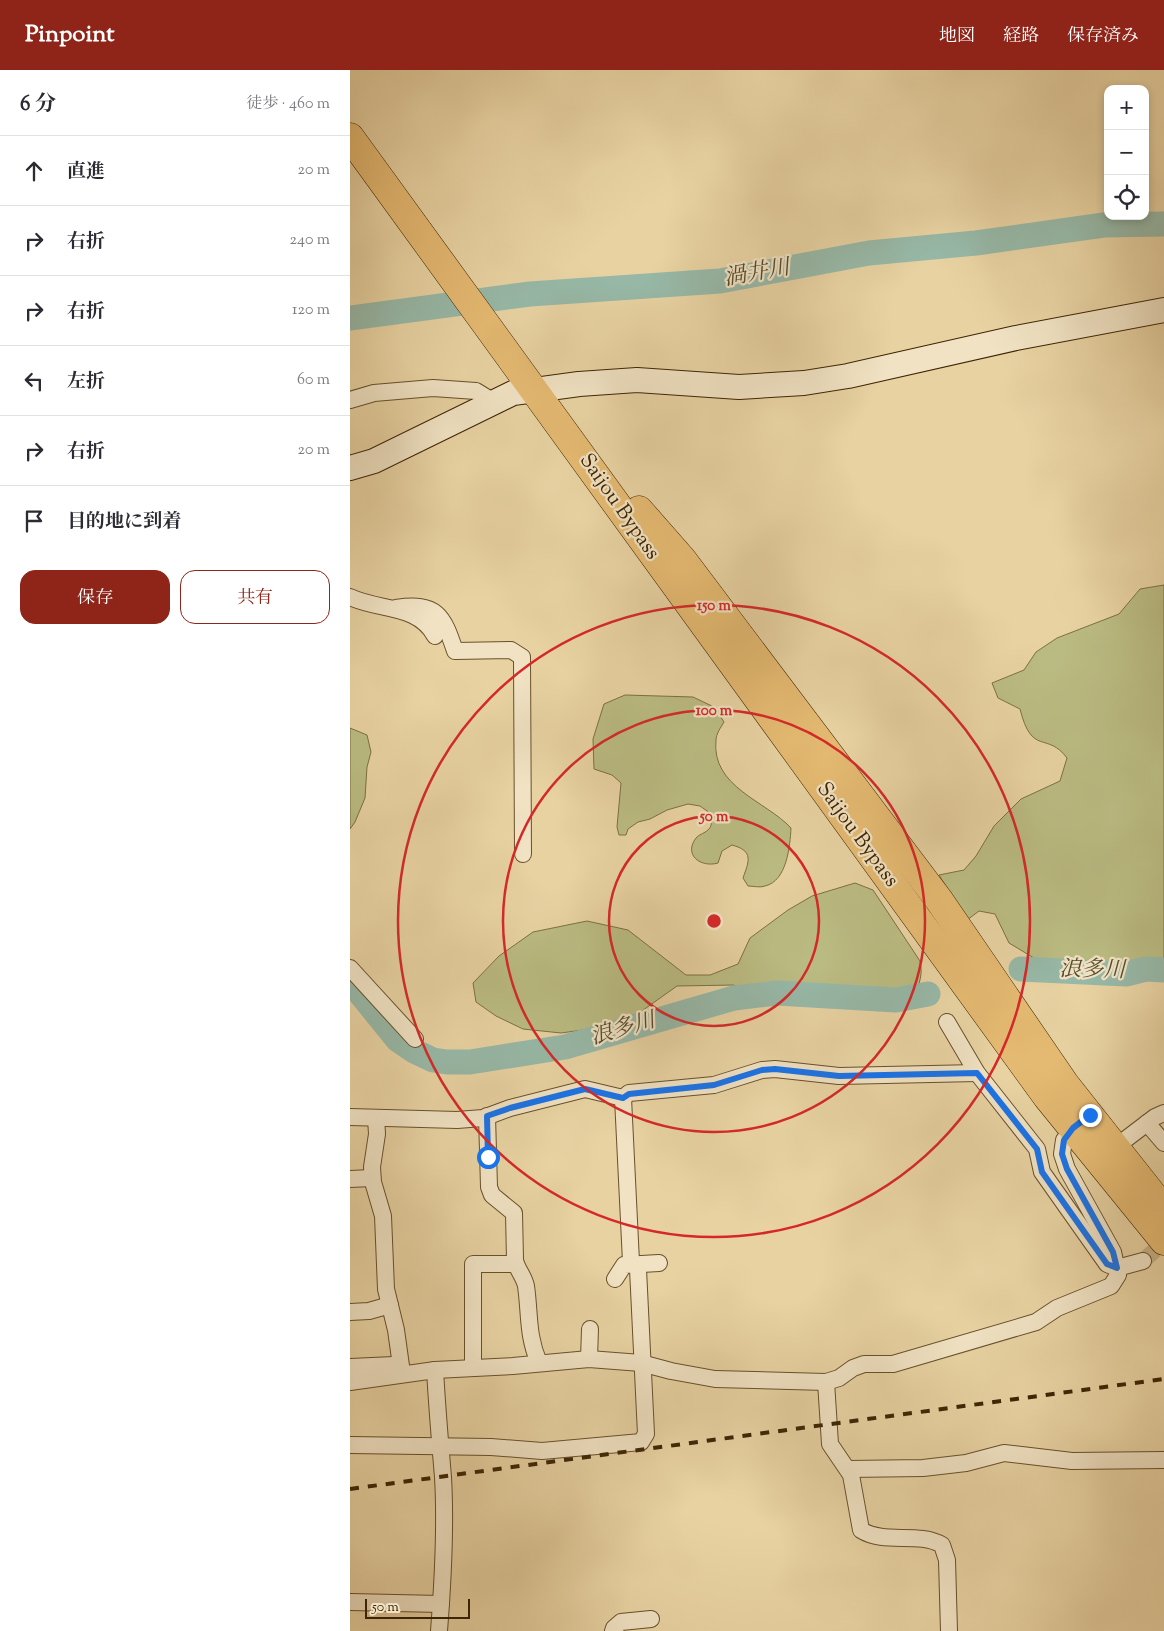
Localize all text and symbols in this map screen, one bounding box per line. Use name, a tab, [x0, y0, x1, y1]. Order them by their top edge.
text: Pinpoint	[25, 18, 114, 52]
text: 地図	[939, 24, 975, 50]
text: 経路	[1003, 24, 1039, 50]
text: 保存済み	[1067, 24, 1139, 50]
map controls	[1104, 85, 1149, 220]
button: +	[1104, 85, 1149, 130]
text: 6 分	[20, 90, 56, 120]
text: 徒歩 · 460 m	[246, 93, 330, 116]
button: −	[1104, 130, 1149, 175]
icon: ahead	[20, 157, 48, 185]
text: 直進	[67, 159, 105, 186]
text: 20 m	[297, 159, 330, 182]
button: locate	[1104, 175, 1149, 220]
icon: right	[20, 227, 48, 255]
text: 右折	[67, 229, 105, 256]
text: 240 m	[289, 229, 330, 252]
water label: 渦井川	[722, 252, 794, 295]
icon: right	[20, 297, 48, 325]
text: 右折	[67, 299, 105, 326]
text: 120 m	[292, 299, 330, 322]
icon: left	[20, 367, 48, 395]
text: 左折	[67, 369, 105, 396]
text: 60 m	[297, 369, 330, 392]
icon: right	[20, 437, 48, 465]
text: 右折	[67, 439, 105, 466]
text: 20 m	[297, 439, 330, 462]
street label: Saijou Bypass	[571, 448, 667, 566]
icon: arrive	[20, 507, 48, 535]
text: 目的地に到着	[67, 509, 181, 536]
button: 保存	[20, 570, 170, 624]
button: 共有	[180, 570, 330, 624]
text: 150 m	[697, 596, 731, 617]
text: 100 m	[696, 701, 733, 722]
street label: Saijou Bypass	[809, 776, 905, 894]
text: 50 m	[699, 807, 729, 828]
centre of rings	[705, 912, 723, 930]
water label: 浪多川	[1059, 954, 1127, 988]
water label: 浪多川	[587, 1005, 661, 1054]
route end	[1079, 1104, 1102, 1127]
route start	[477, 1146, 500, 1169]
scale bar	[365, 1596, 470, 1619]
text: 50 m	[372, 1598, 399, 1618]

